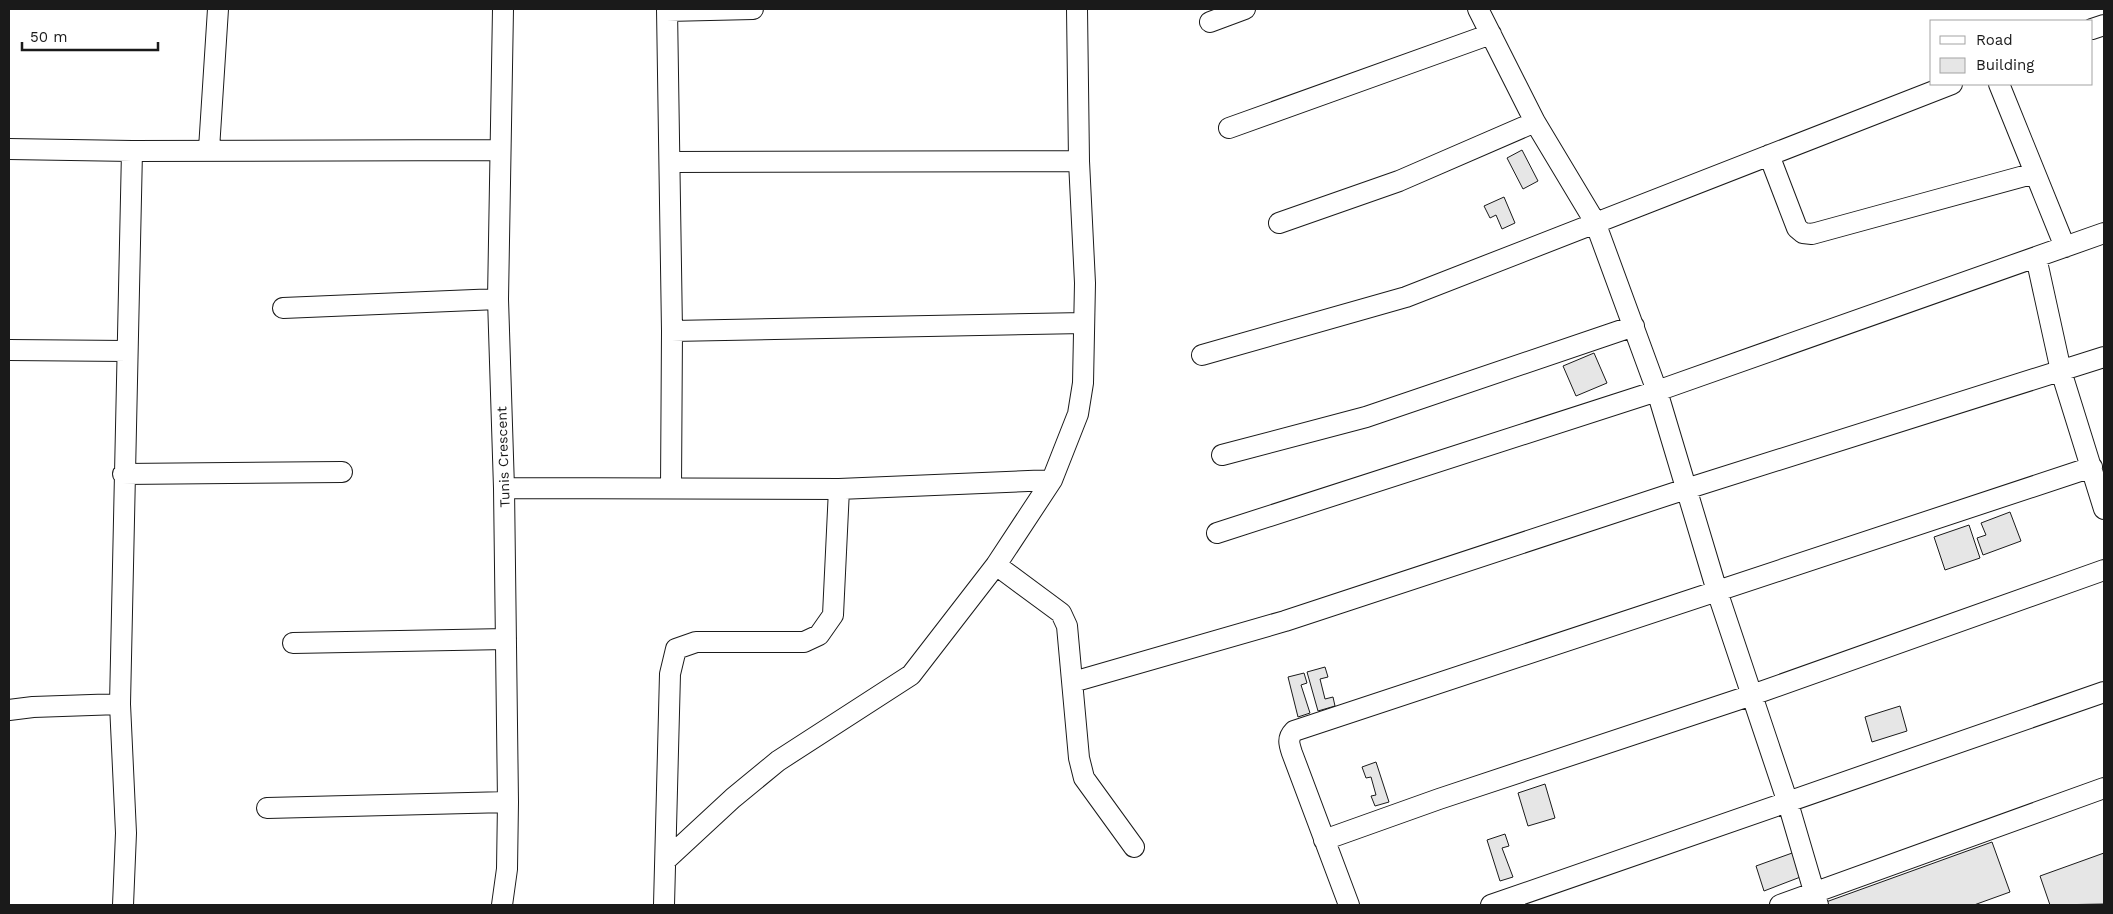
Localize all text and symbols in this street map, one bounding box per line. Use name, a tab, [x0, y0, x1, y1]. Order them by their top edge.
scale bar	[22, 20, 159, 52]
legend	[1930, 20, 2093, 85]
text: 50 m	[30, 28, 67, 46]
text: Road	[1976, 31, 2013, 49]
text: Building	[1976, 56, 2034, 74]
street label: Tunis Crescent	[493, 406, 513, 508]

